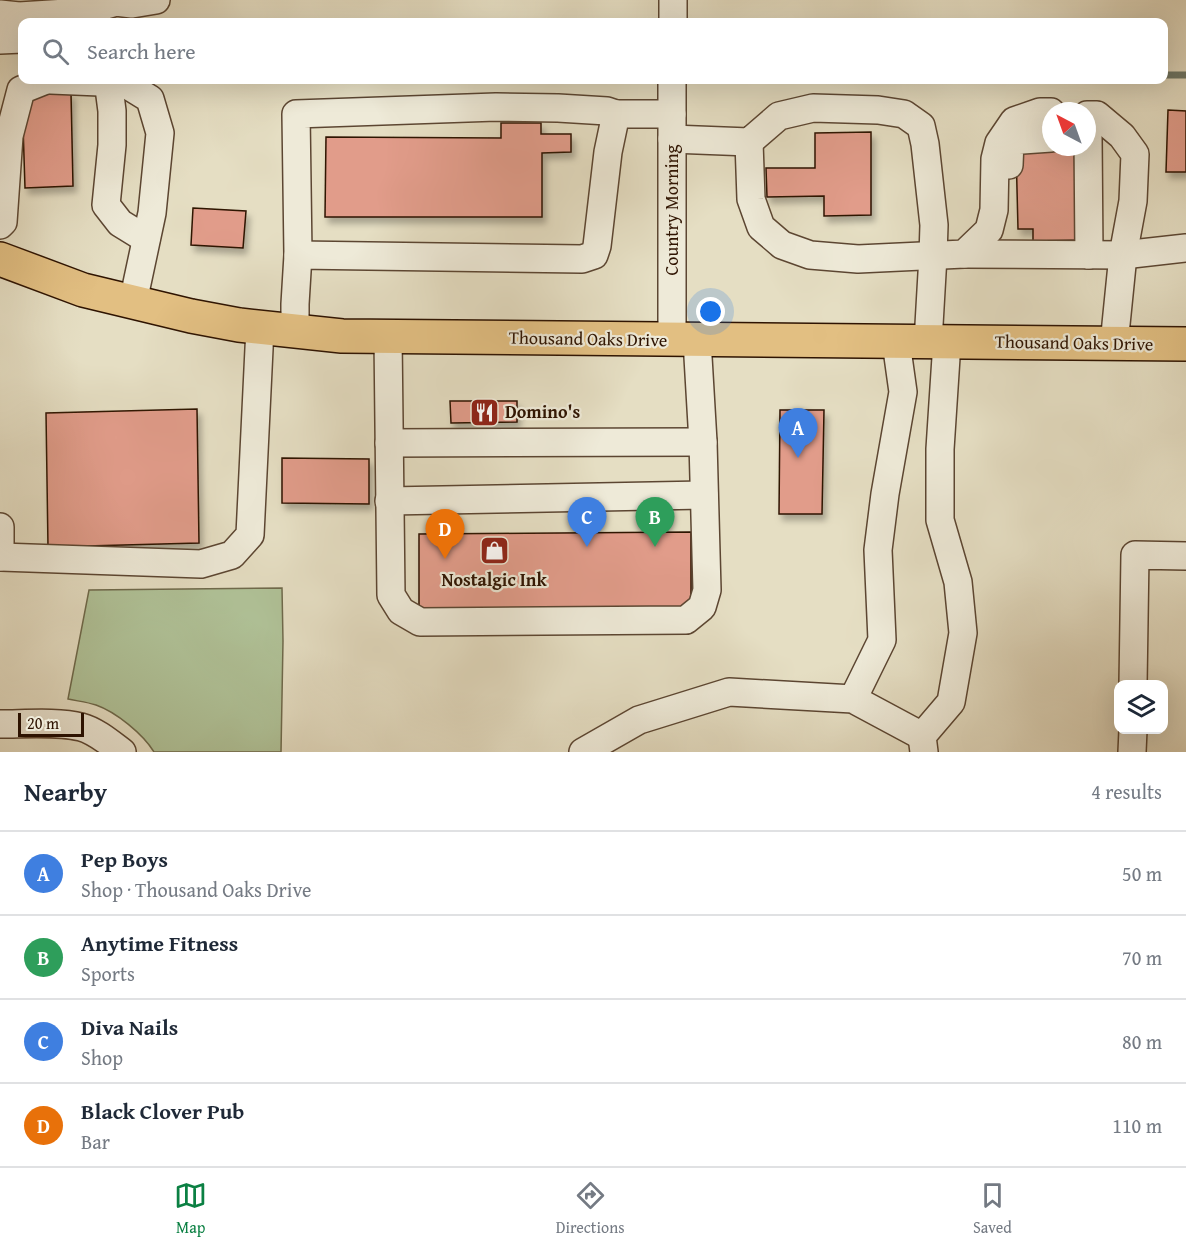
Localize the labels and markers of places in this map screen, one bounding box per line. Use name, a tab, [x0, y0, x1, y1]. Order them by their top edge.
restaurant icon: Domino's	[468, 396, 500, 428]
place label: Domino's	[505, 398, 581, 425]
pin: A	[778, 408, 818, 458]
pin: C	[568, 498, 606, 547]
pin: B	[636, 498, 674, 547]
pin: D	[426, 510, 464, 559]
shop icon: Nostalgic Ink	[478, 535, 510, 567]
place label: Nostalgic Ink	[441, 566, 547, 593]

